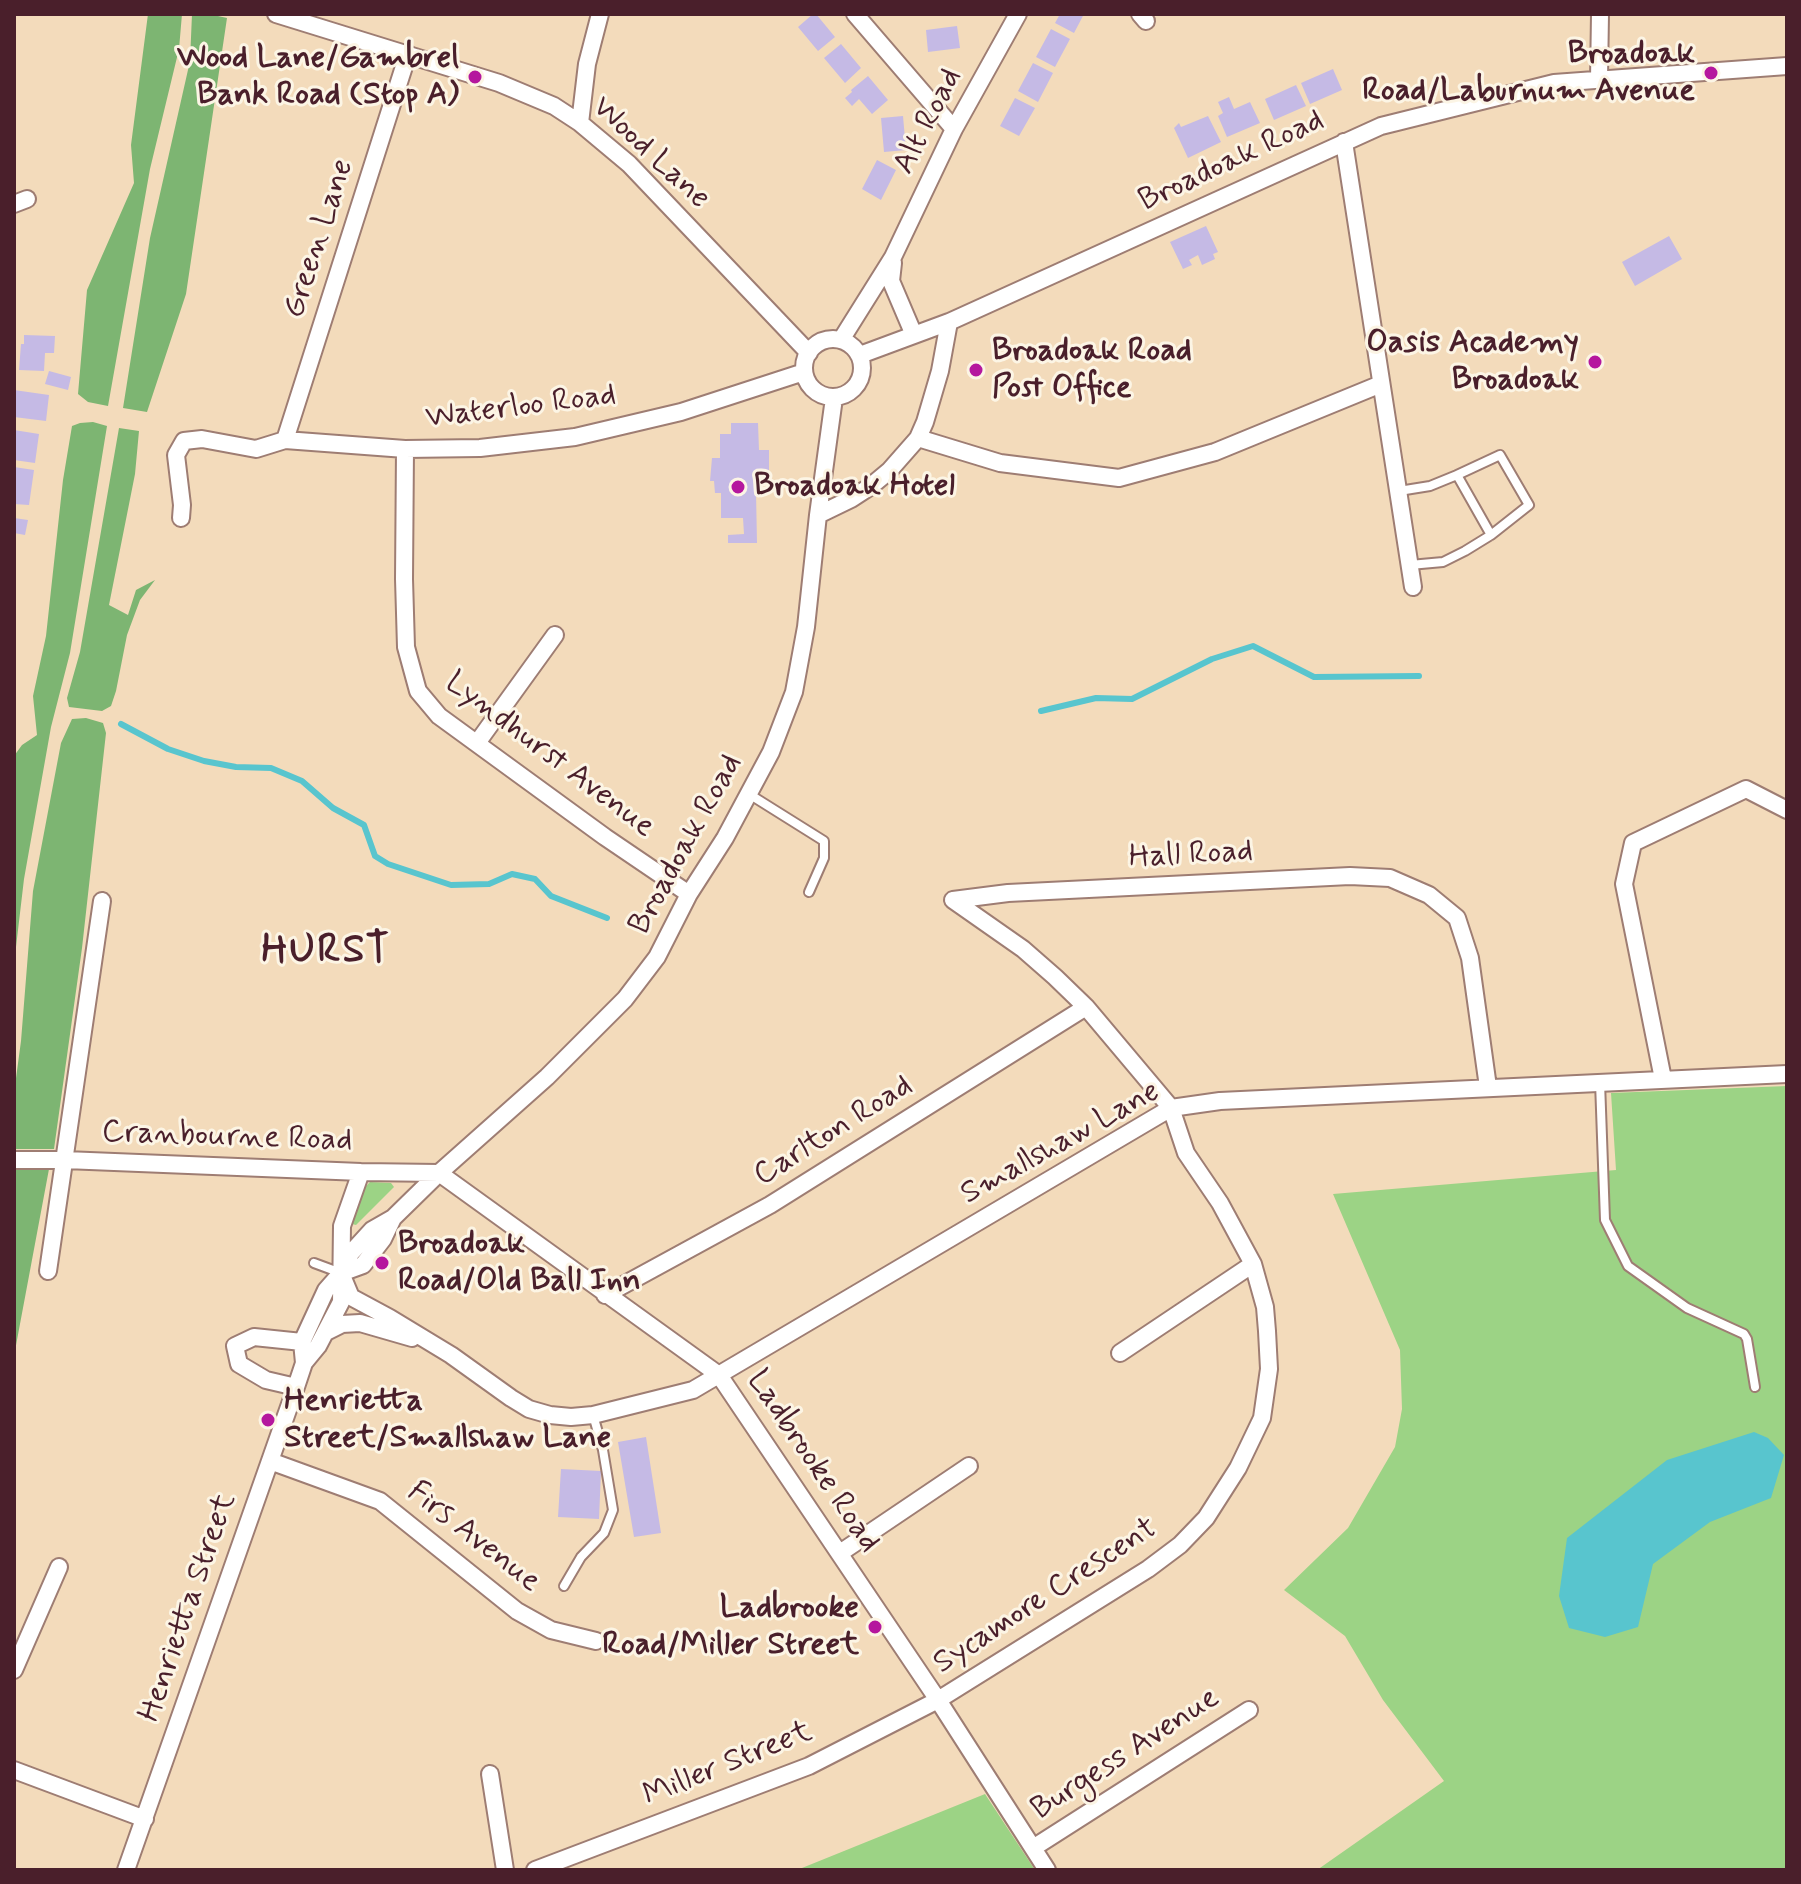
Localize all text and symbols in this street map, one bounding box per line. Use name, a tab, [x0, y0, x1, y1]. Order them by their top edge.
place label: Broadoak Road/Laburnum Avenue	[1362, 36, 1695, 111]
place label: Wood Lane/Gambrel Bank Road (Stop A)	[177, 40, 459, 115]
street label: Alt Road	[886, 63, 972, 181]
marker: Broadoak Road/Laburnum Avenue	[1702, 64, 1720, 82]
marker: Wood Lane/Gambrel Bank Road (Stop A)	[466, 68, 484, 86]
street label: Wood Lane	[583, 89, 717, 219]
street label: Broadoak Road	[1133, 102, 1331, 222]
street label: Green Lane	[276, 155, 364, 323]
place label: Oasis Academy Broadoak	[1366, 325, 1579, 400]
place label: Broadoak Road Post Office	[992, 333, 1192, 408]
marker: Oasis Academy Broadoak	[1586, 353, 1604, 371]
marker: Broadoak Road Post Office	[967, 361, 985, 379]
street label: Waterloo Road	[424, 377, 618, 439]
place label: Broadoak Hotel	[754, 468, 955, 506]
marker: Broadoak Hotel	[729, 478, 747, 496]
street label: Lyndhurst Avenue	[437, 665, 661, 847]
street label: Broadoak Road	[622, 748, 752, 942]
street label: Hall Road	[1128, 834, 1254, 878]
district label: HURST	[261, 929, 391, 977]
street label: Carlton Road	[748, 1068, 920, 1196]
street label: Smallshaw Lane	[955, 1073, 1167, 1215]
street label: Cranbourne Road	[101, 1114, 353, 1162]
place label: Broadoak Road/Old Ball Inn	[398, 1226, 641, 1301]
marker: Broadoak Road/Old Ball Inn	[373, 1254, 391, 1272]
street label: Ladbrooke Road	[737, 1363, 887, 1561]
place label: Henrietta Street/Smallshaw Lane	[284, 1383, 611, 1458]
marker: Henrietta Street/Smallshaw Lane	[259, 1411, 277, 1429]
street label: Firs Avenue	[399, 1474, 547, 1602]
street label: Henrietta Street	[132, 1489, 246, 1727]
street label: Sycamore Crescent	[927, 1510, 1165, 1684]
place label: Ladbrooke Road/Miller Street	[602, 1590, 859, 1665]
marker: Ladbrooke Road/Miller Street	[866, 1618, 884, 1636]
street label: Burgess Avenue	[1025, 1680, 1227, 1830]
street label: Miller Street	[638, 1714, 818, 1816]

